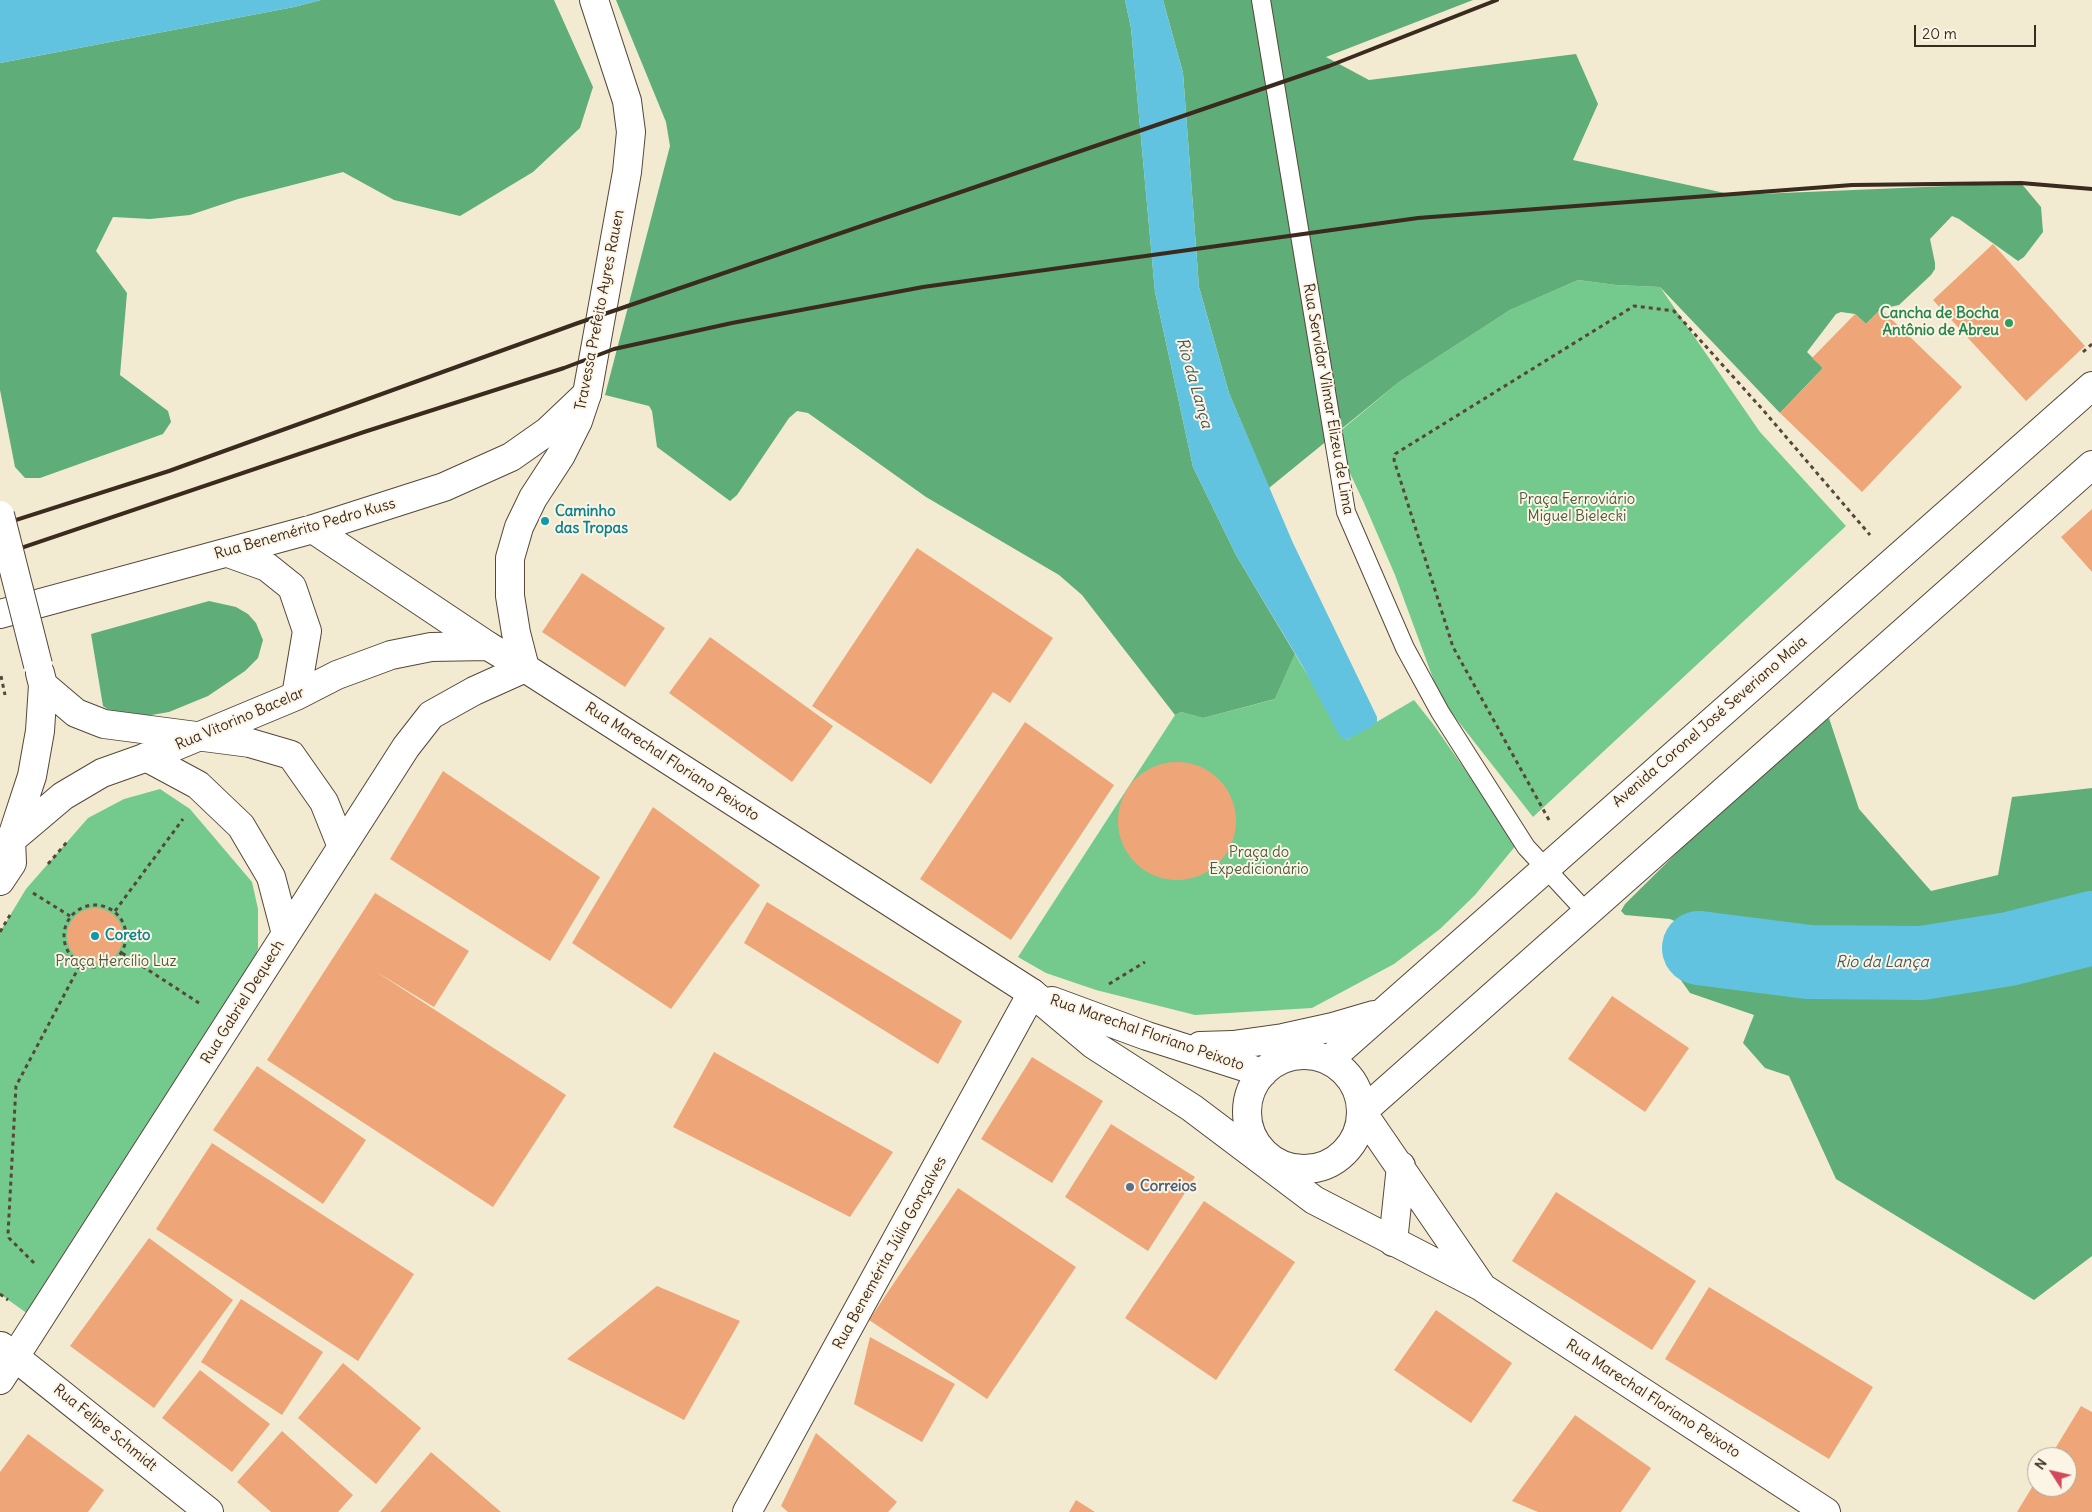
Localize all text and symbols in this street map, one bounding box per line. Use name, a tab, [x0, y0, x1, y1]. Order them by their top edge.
scale bar	[1917, 15, 2040, 47]
text: 20 m	[1922, 24, 1957, 43]
street label: Travessa Prefeito Ayres Rauen	[572, 208, 628, 412]
street label: Rua Servidor Vilmar Elizeu de Lima	[1299, 282, 1357, 516]
place label: Cancha de Bocha Antônio de Abreu	[1880, 305, 1999, 340]
marker: Cancha de Bocha Antônio de Abreu	[2003, 317, 2015, 329]
water label: Rio da Lança	[1172, 336, 1216, 430]
park label: Praça Ferroviário Miguel Bielecki	[1519, 491, 1635, 526]
street label: Rua Benemérito Pedro Kuss	[212, 494, 398, 564]
place label: Caminho das Tropas	[555, 503, 628, 538]
marker: Caminho das Tropas	[539, 515, 551, 527]
street label: Avenida Coronel José Severiano Maia	[1609, 633, 1811, 811]
street label: Rua Vitorino Bacelar	[173, 684, 307, 754]
street label: Rua Marechal Floriano Peixoto	[581, 699, 763, 825]
park label: Praça do Expedicionário	[1209, 844, 1309, 879]
place label: Coreto	[105, 927, 150, 945]
marker: Coreto	[89, 930, 101, 942]
street label: Rua Gabriel Dequech	[198, 937, 288, 1067]
water label: Rio da Lança	[1835, 952, 1929, 972]
park label: Praça Hercílio Luz	[55, 953, 177, 971]
street label: Rua Marechal Floriano Peixoto	[1048, 991, 1246, 1075]
street label: Rua Benemérita Júlia Gonçalves	[829, 1153, 951, 1353]
place label: Correios	[1140, 1178, 1197, 1196]
marker: Correios	[1124, 1181, 1136, 1193]
street label: Rua Marechal Floriano Peixoto	[1562, 1336, 1744, 1462]
street label: Rua Felipe Schmidt	[50, 1381, 160, 1475]
north arrow	[2027, 1447, 2077, 1497]
text: N	[2030, 1455, 2051, 1473]

